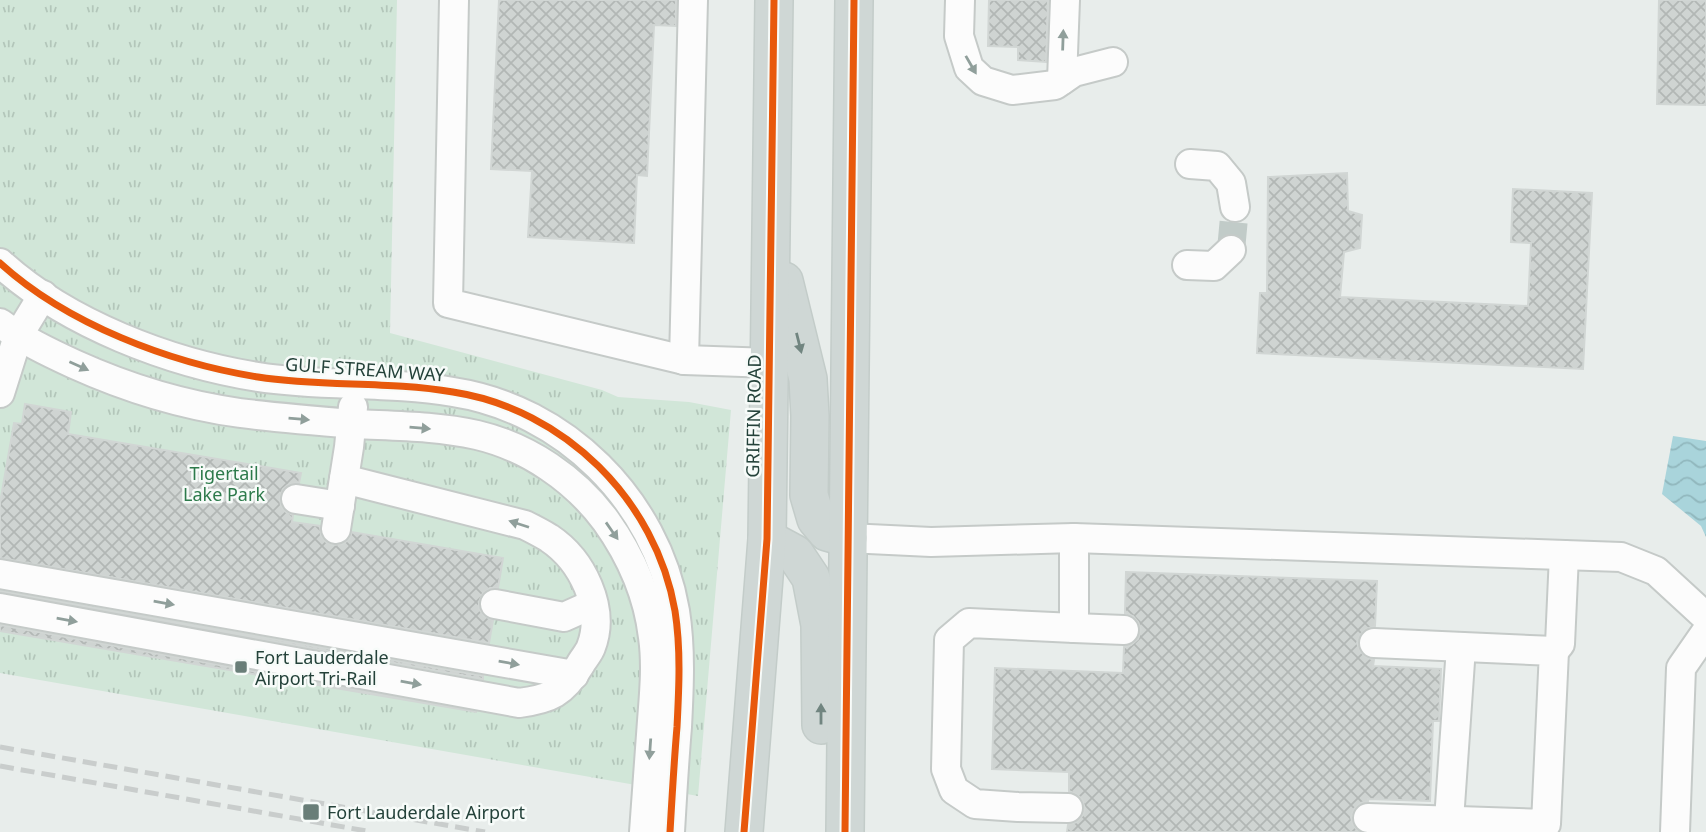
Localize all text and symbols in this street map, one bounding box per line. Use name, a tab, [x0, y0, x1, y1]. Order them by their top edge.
one-way arrow	[1058, 29, 1069, 51]
one-way arrow	[965, 56, 977, 75]
one-way arrow	[794, 332, 805, 354]
street label: GULF STREAM WAY	[284, 351, 446, 387]
street label: GRIFFIN ROAD	[740, 354, 766, 478]
one-way arrow	[69, 361, 90, 372]
one-way arrow	[288, 414, 310, 425]
one-way arrow	[409, 422, 431, 433]
park label: Tigertail Lake Park	[183, 461, 265, 506]
one-way arrow	[508, 519, 529, 529]
one-way arrow	[605, 522, 619, 540]
one-way arrow	[153, 598, 175, 609]
one-way arrow	[56, 615, 78, 626]
place label: Fort Lauderdale Airport Tri-Rail	[255, 645, 389, 690]
one-way arrow	[498, 658, 520, 669]
marker: Fort Lauderdale Airport Tri-Rail	[233, 659, 249, 675]
one-way arrow	[400, 678, 422, 689]
one-way arrow	[815, 703, 827, 725]
one-way arrow	[644, 739, 655, 761]
place label: Fort Lauderdale Airport	[327, 800, 525, 824]
marker: Fort Lauderdale Airport	[301, 802, 321, 822]

